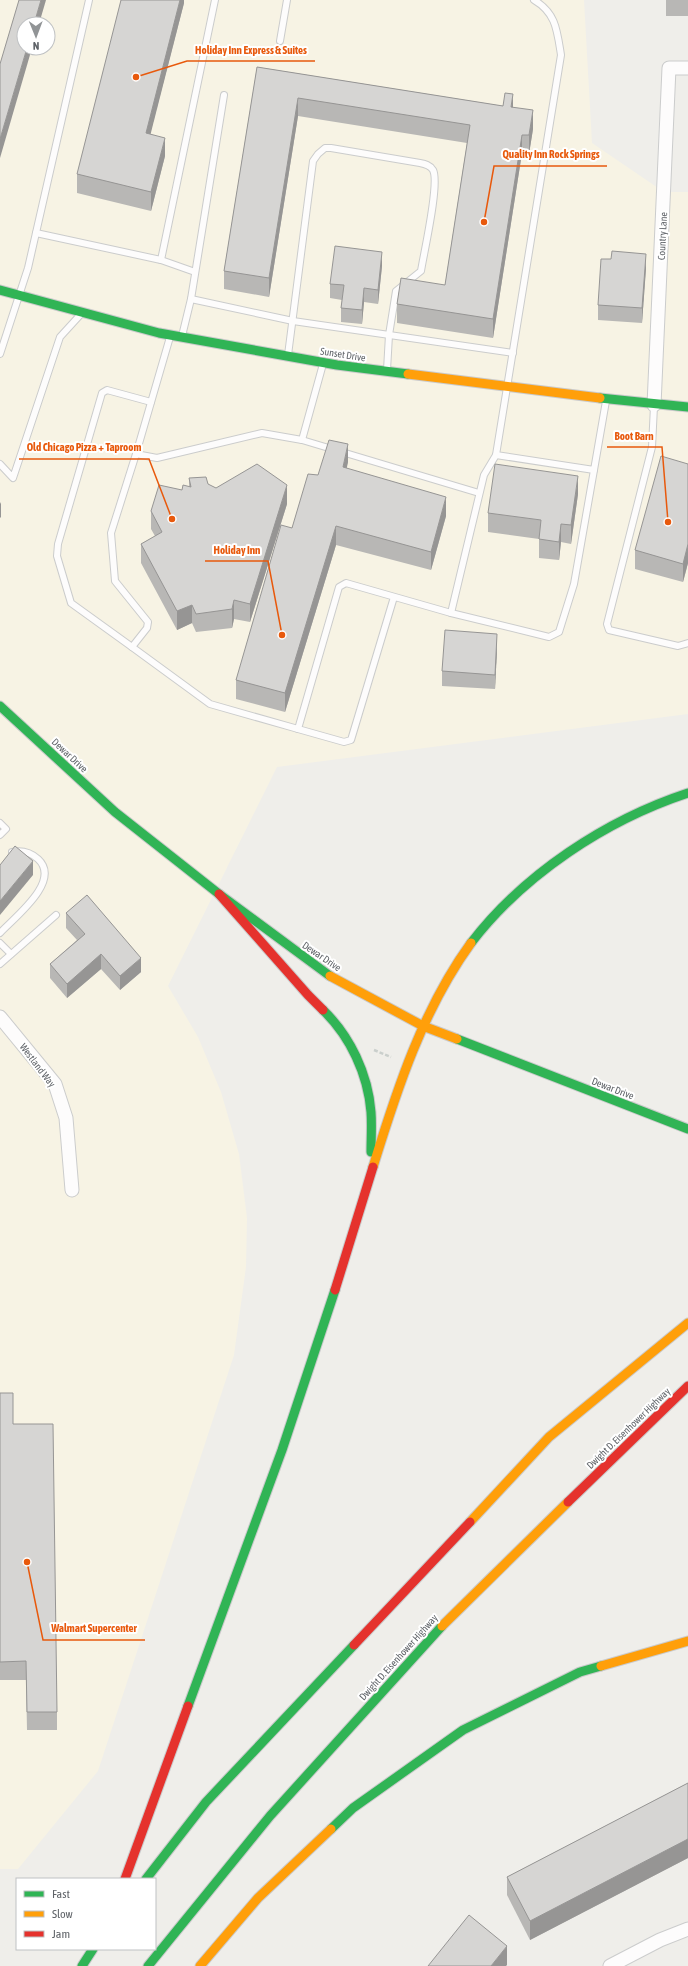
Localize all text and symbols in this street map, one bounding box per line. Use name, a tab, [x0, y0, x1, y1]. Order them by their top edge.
north arrow	[16, 16, 56, 56]
callout: Holiday Inn Express & Suites	[187, 38, 315, 61]
text: N	[33, 40, 40, 52]
text: Holiday Inn Express & Suites	[195, 44, 307, 56]
callout: Quality Inn Rock Springs	[494, 143, 607, 166]
text: Quality Inn Rock Springs	[502, 148, 600, 160]
street label: Country Lane	[656, 211, 669, 260]
street label: Sunset Drive	[320, 345, 367, 364]
callout: Boot Barn	[607, 424, 662, 447]
text: Boot Barn	[614, 430, 654, 442]
callout: Old Chicago Pizza + Taproom	[19, 436, 149, 459]
text: Old Chicago Pizza + Taproom	[27, 441, 141, 453]
callout: Holiday Inn	[205, 538, 268, 561]
text: Holiday Inn	[214, 544, 260, 556]
street label: Dewar Drive	[50, 736, 90, 775]
street label: Dewar Drive	[300, 939, 344, 974]
street label: Westland Way	[18, 1041, 58, 1089]
street label: Dewar Drive	[590, 1075, 636, 1102]
street label: Dwight D. Eisenhower Highway	[584, 1386, 672, 1471]
street label: Dwight D. Eisenhower Highway	[357, 1612, 440, 1702]
callout: Walmart Supercenter	[43, 1617, 145, 1640]
text: Walmart Supercenter	[50, 1622, 138, 1634]
legend	[16, 1878, 156, 1950]
text: Fast	[52, 1887, 70, 1901]
text: Slow	[52, 1907, 73, 1921]
text: Jam	[52, 1927, 70, 1941]

